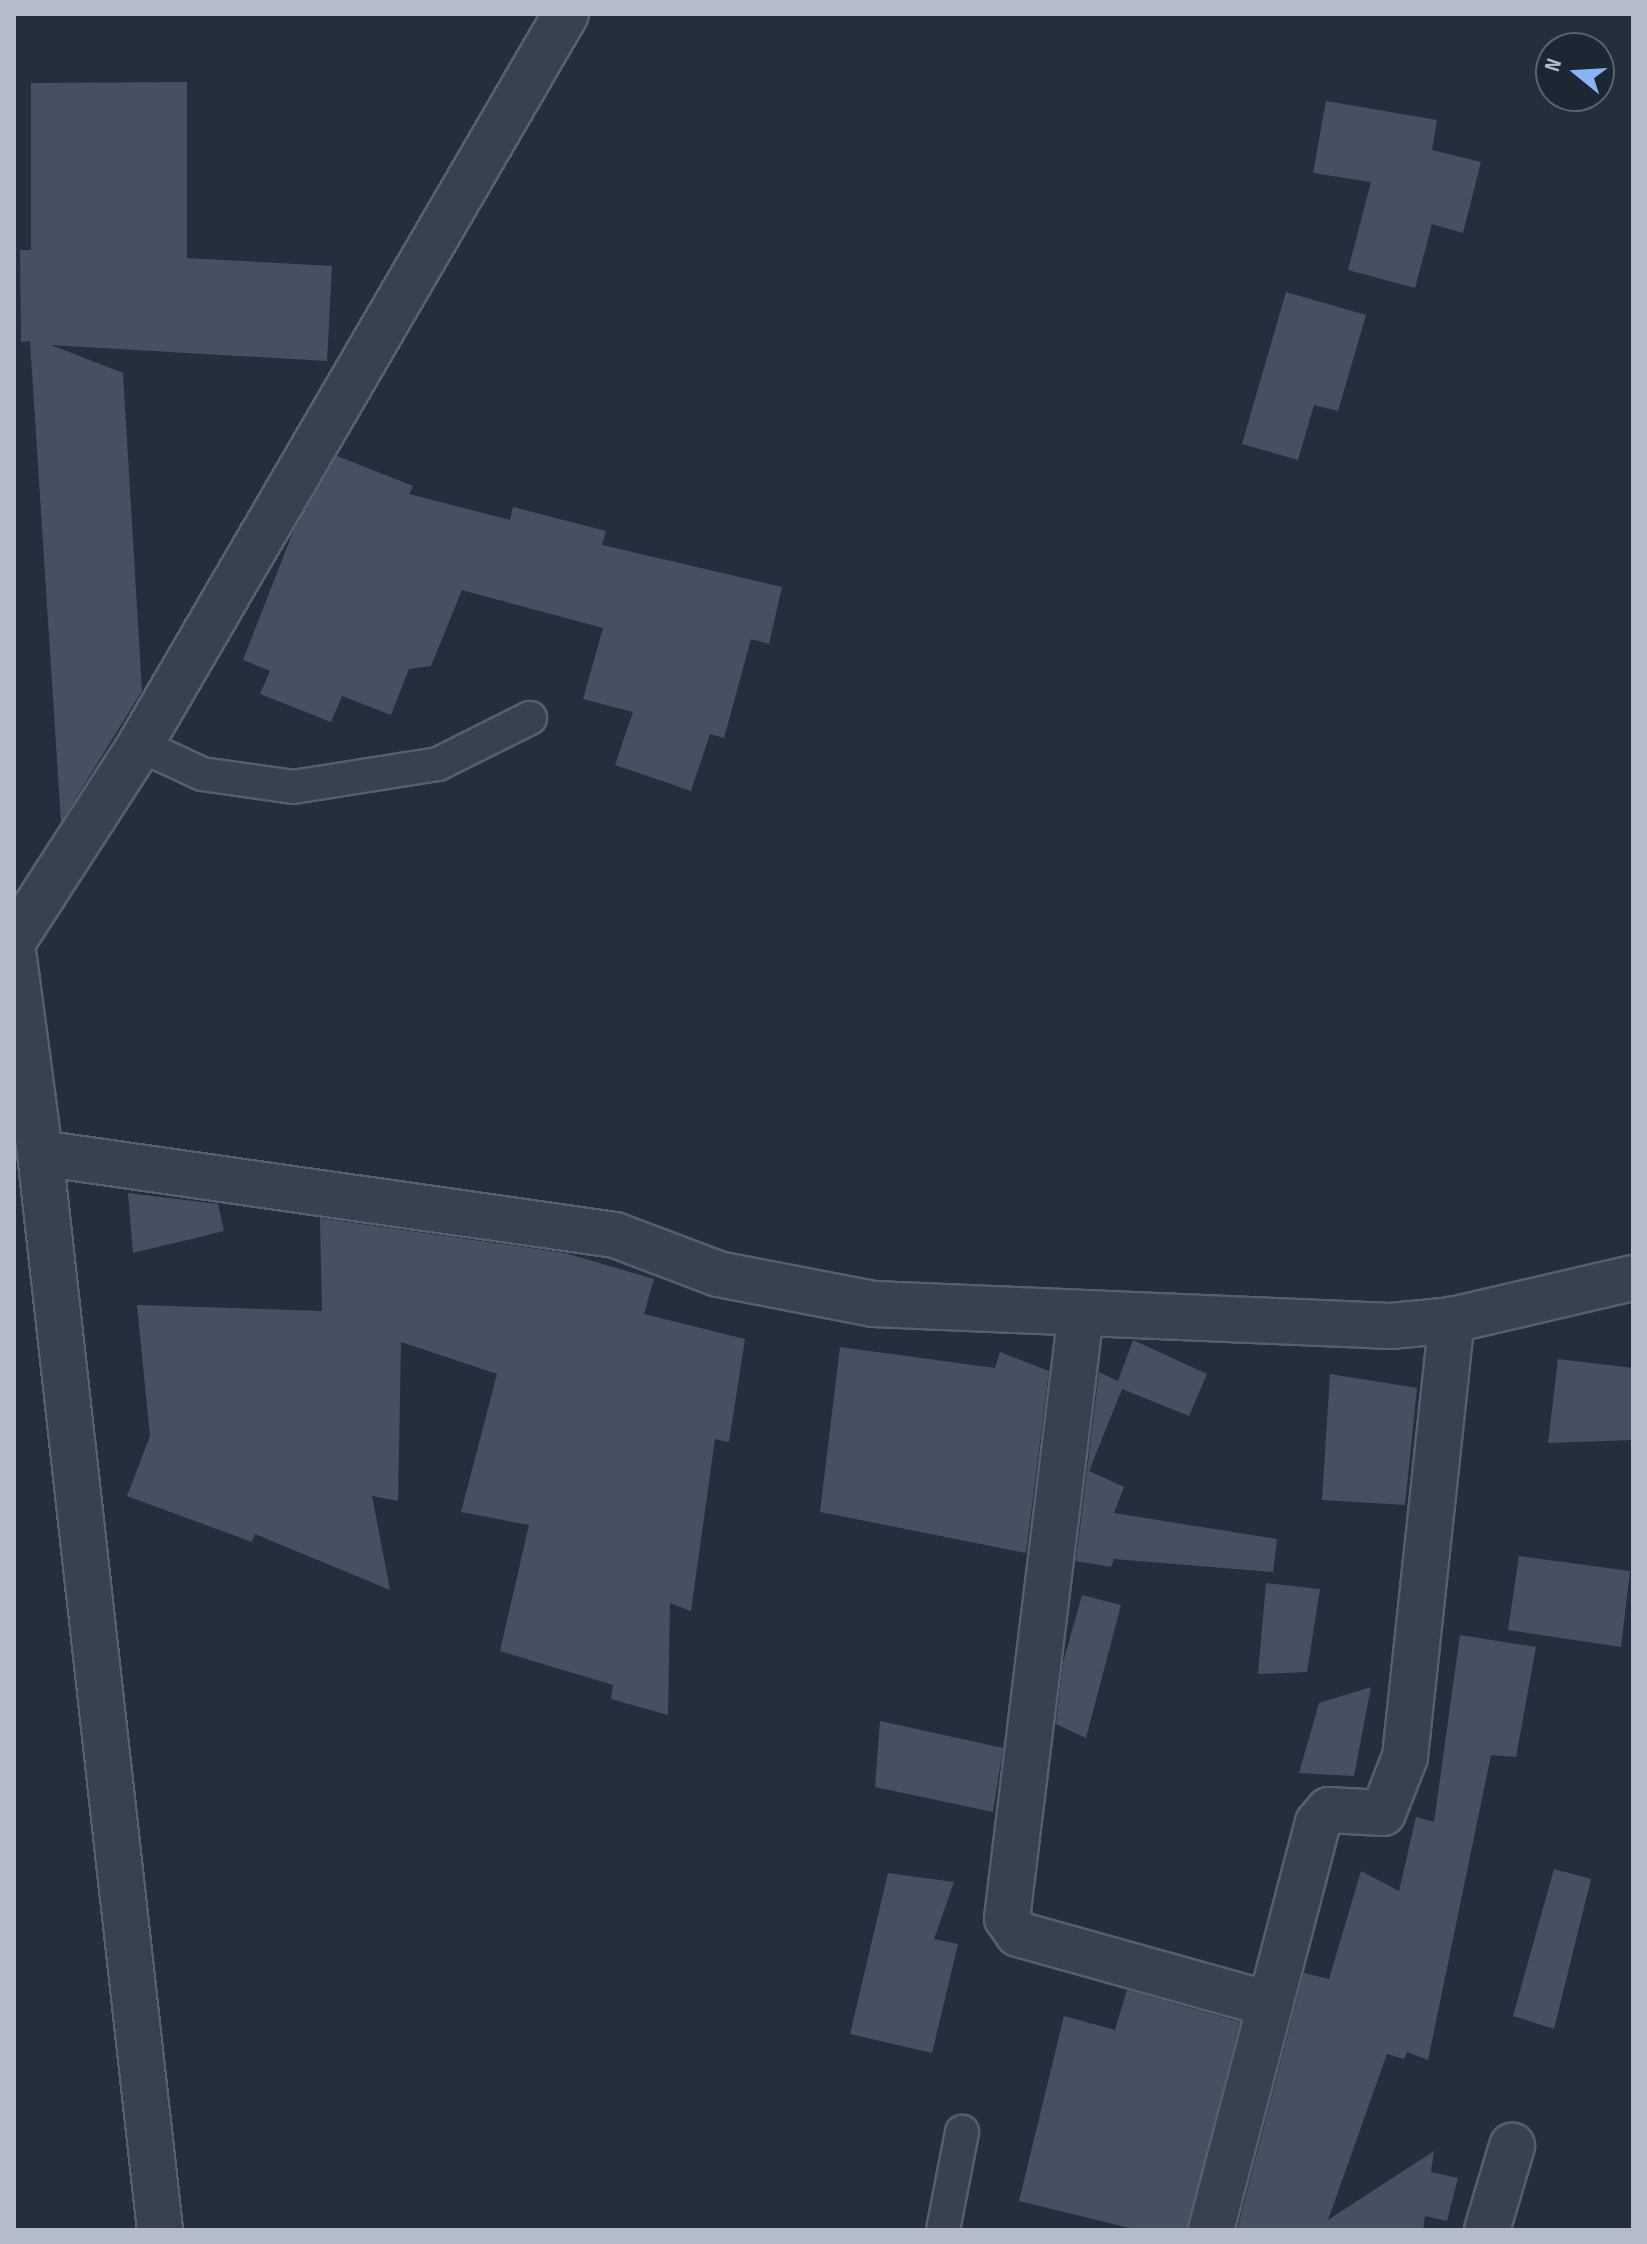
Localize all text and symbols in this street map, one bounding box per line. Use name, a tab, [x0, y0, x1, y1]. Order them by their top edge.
north arrow	[1535, 32, 1615, 112]
text: N	[1539, 55, 1568, 75]

